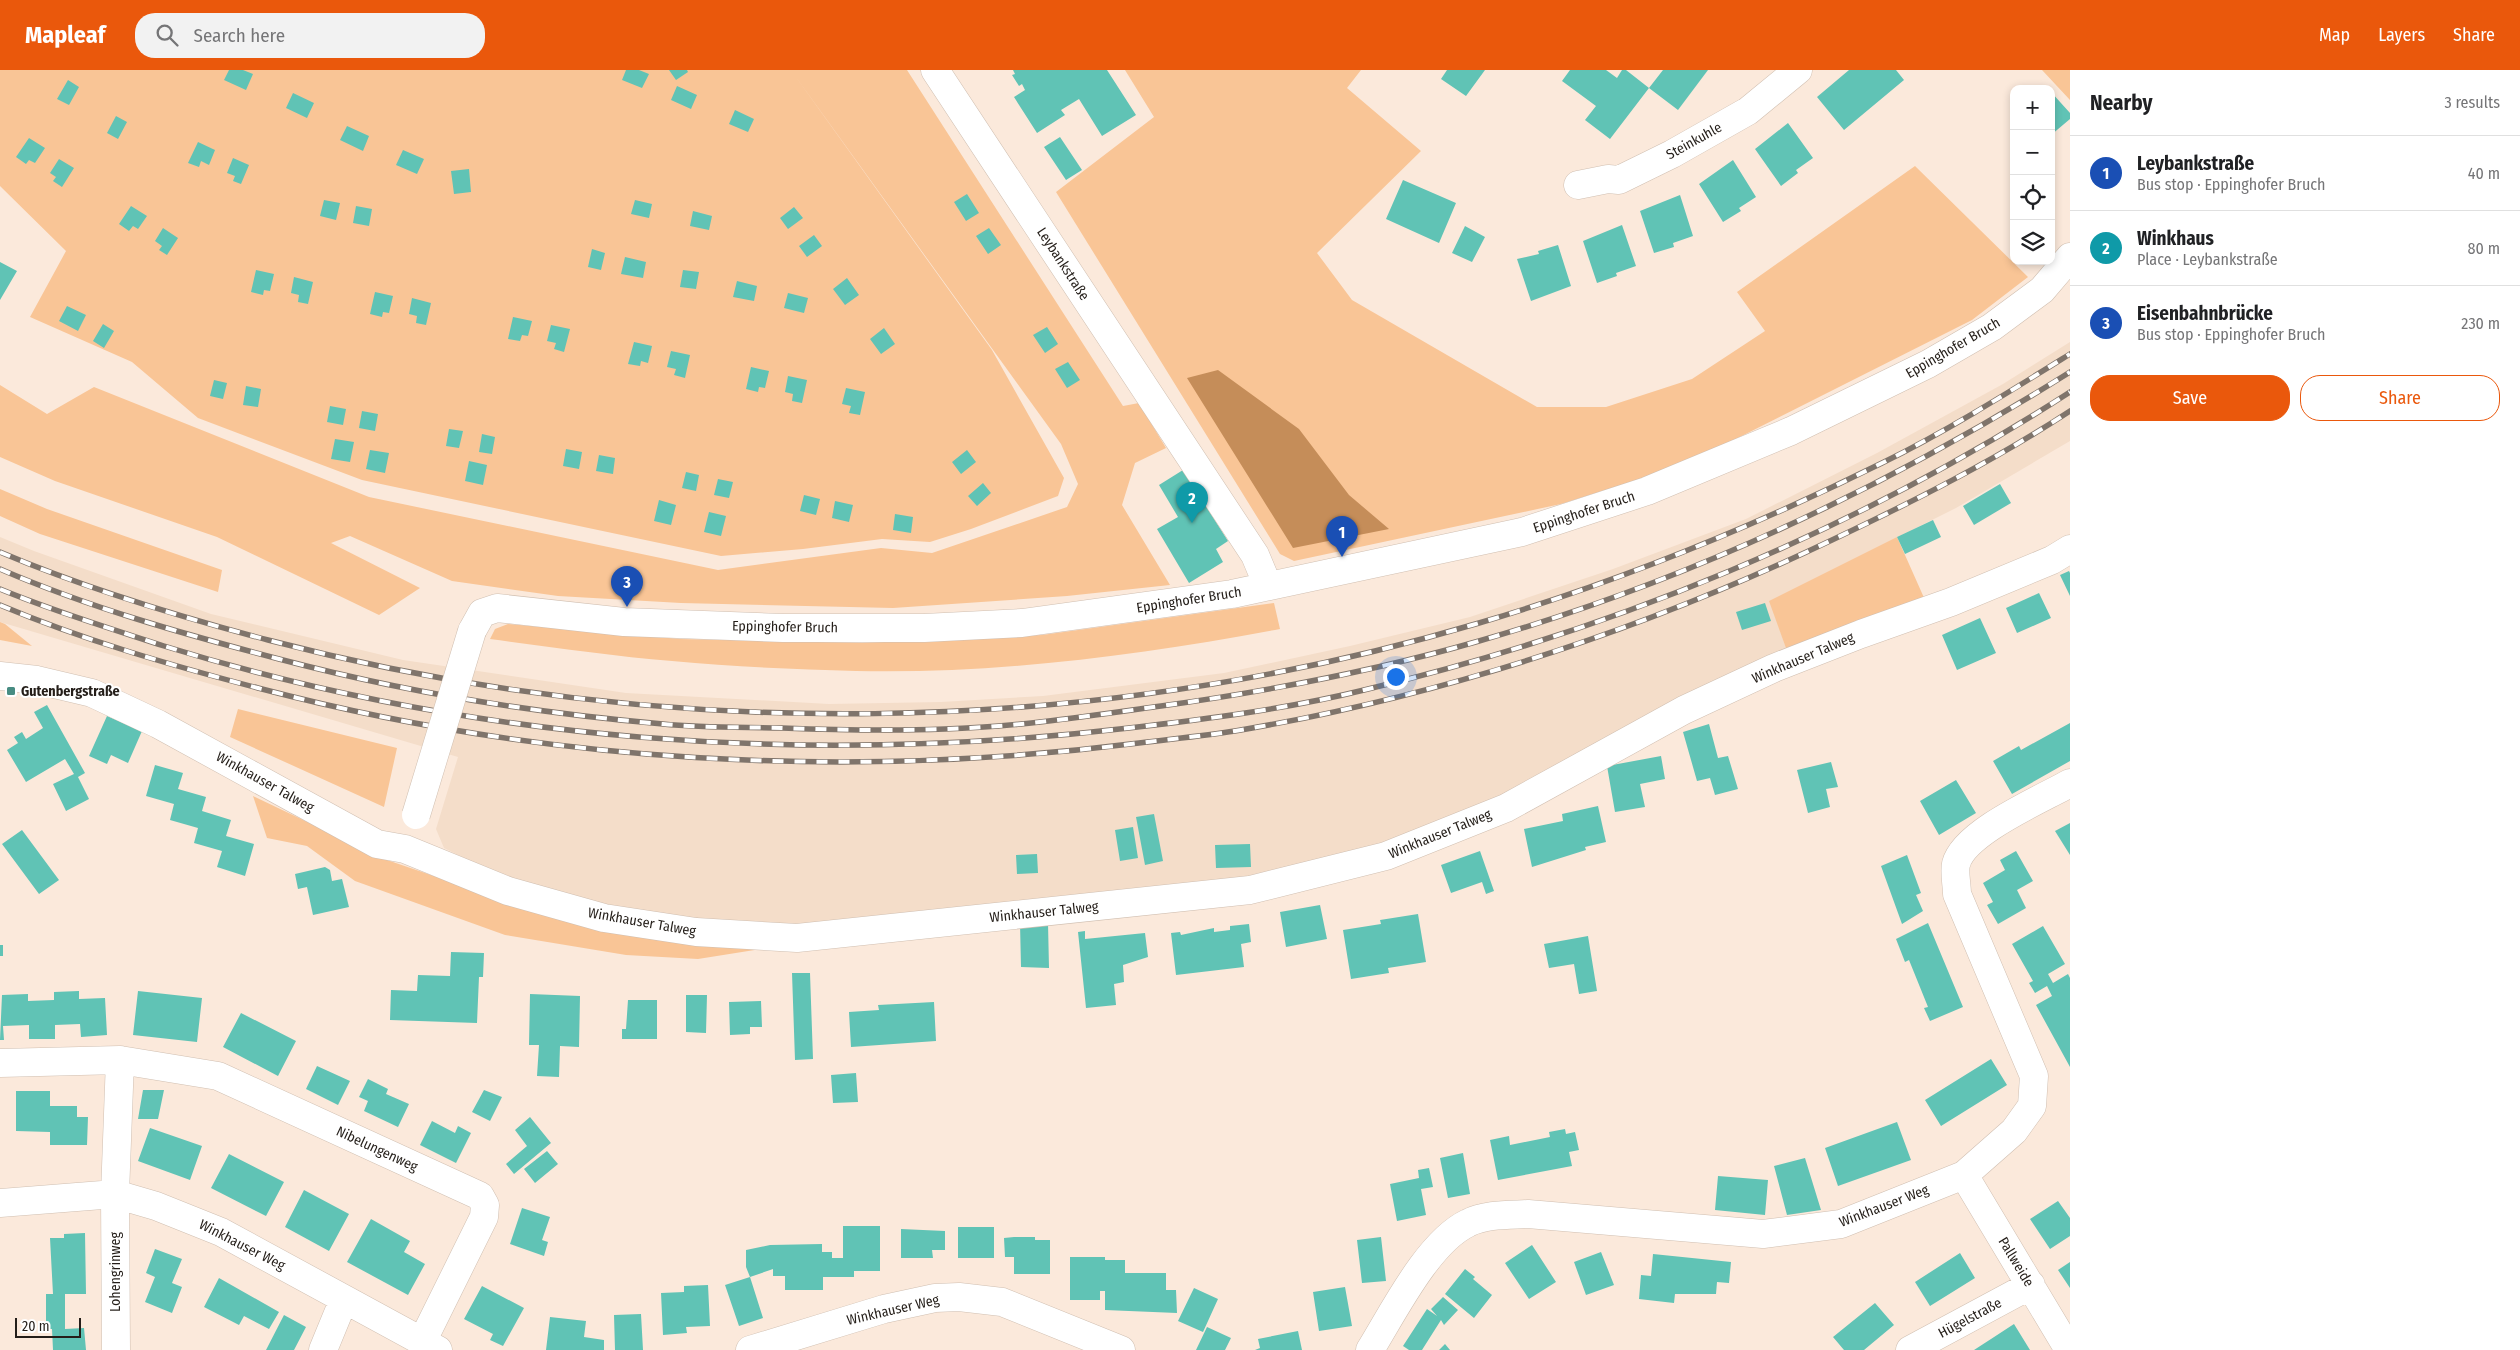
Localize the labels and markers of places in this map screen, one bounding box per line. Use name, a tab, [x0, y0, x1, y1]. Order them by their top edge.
pin: 2	[1176, 482, 1208, 523]
pin: 1	[1326, 516, 1358, 557]
pin: 3	[611, 566, 643, 607]
place label: Gutenbergstraße	[21, 683, 120, 700]
marker: Gutenbergstraße	[5, 685, 17, 697]

